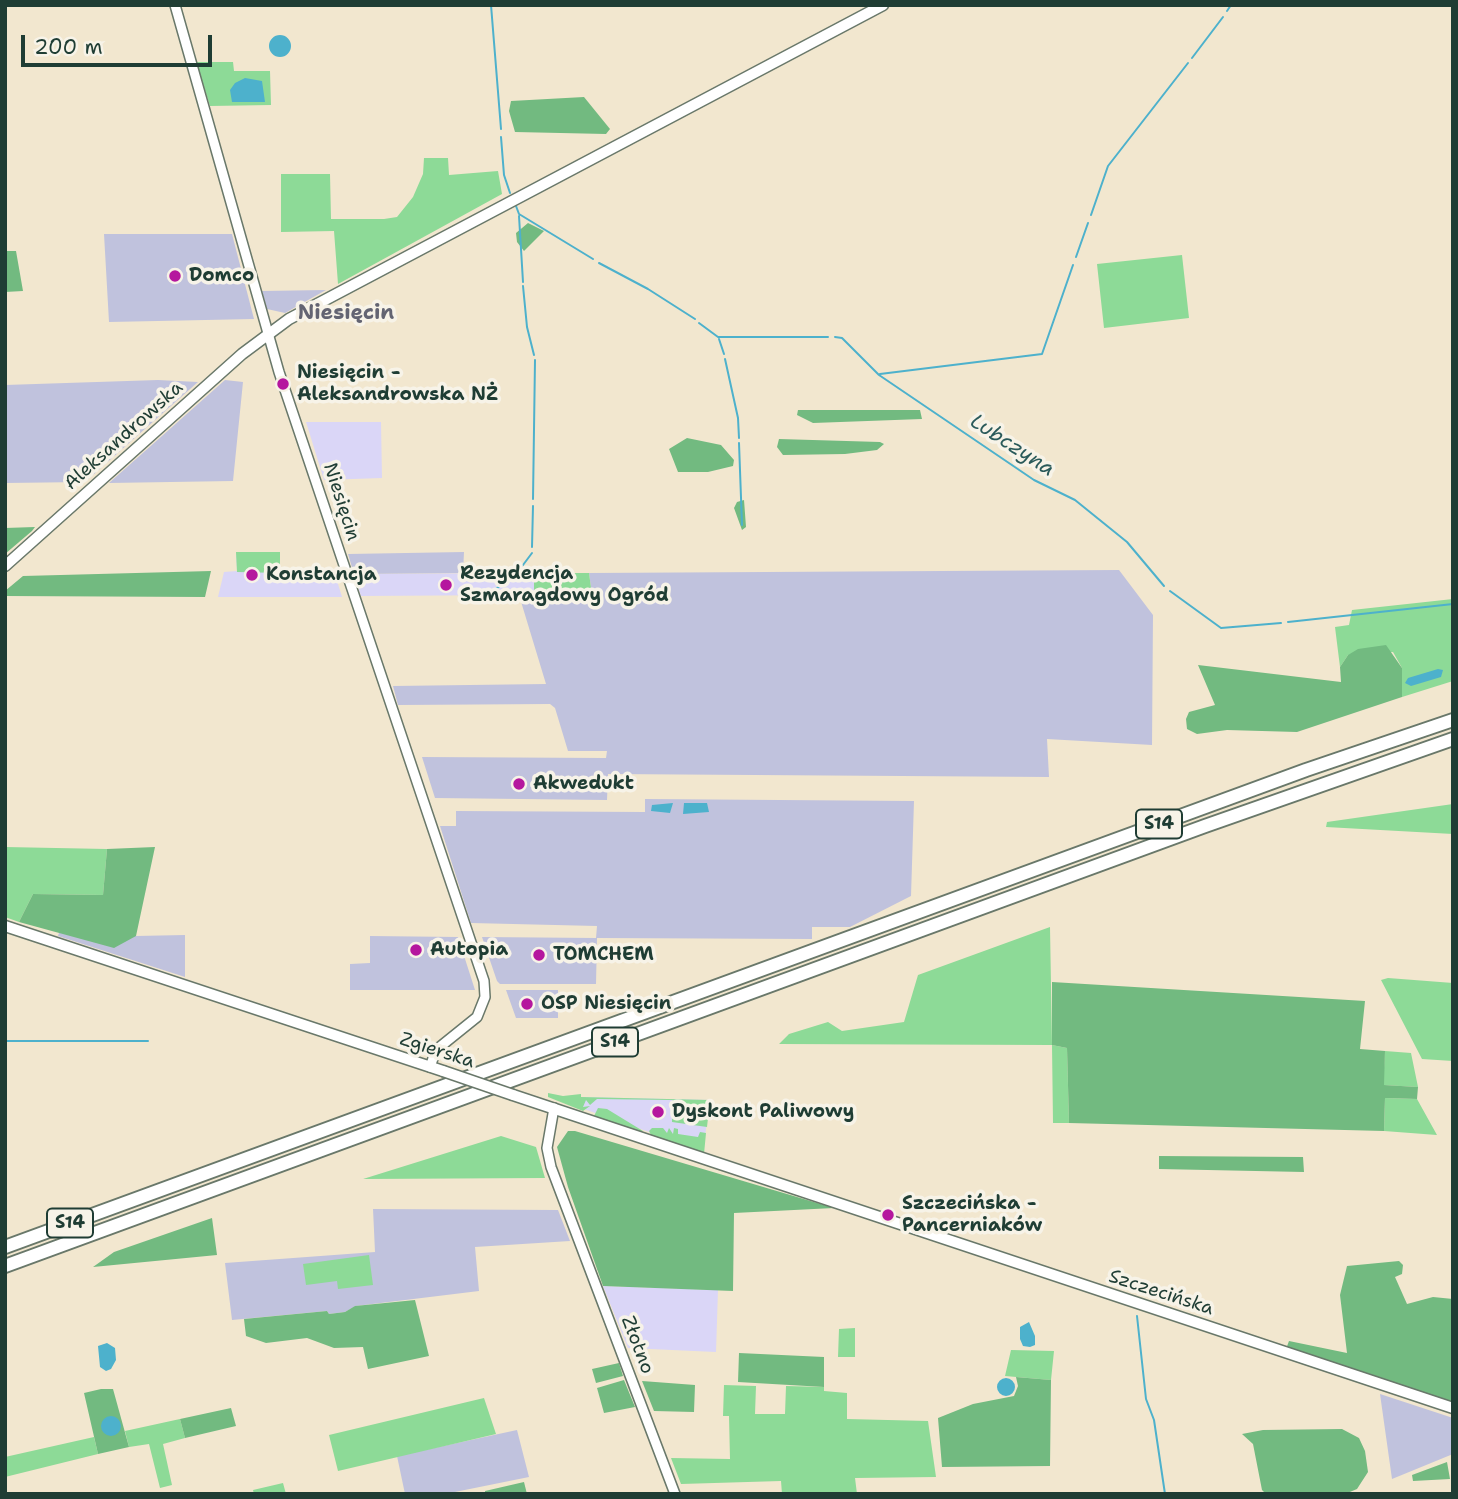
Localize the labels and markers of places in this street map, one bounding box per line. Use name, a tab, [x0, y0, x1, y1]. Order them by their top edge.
place label: Domco	[189, 265, 254, 287]
marker: Domco	[167, 268, 183, 284]
place label: Niesięcin - Aleksandrowska NŻ	[297, 362, 498, 406]
marker: Niesięcin - Aleksandrowska NŻ	[275, 376, 291, 392]
place label: Rezydencja Szmaragdowy Ogród	[460, 563, 669, 607]
place label: Konstancja	[266, 564, 377, 586]
marker: Konstancja	[244, 567, 260, 583]
marker: Rezydencja Szmaragdowy Ogród	[438, 577, 454, 593]
place label: Akwedukt	[533, 773, 634, 795]
marker: Akwedukt	[511, 776, 527, 792]
place label: Autopia	[430, 939, 508, 961]
marker: Autopia	[408, 942, 424, 958]
place label: TOMCHEM	[553, 944, 654, 966]
marker: TOMCHEM	[531, 947, 547, 963]
place label: OSP Niesięcin	[541, 993, 671, 1015]
marker: OSP Niesięcin	[519, 996, 535, 1012]
place label: Dyskont Paliwowy	[672, 1101, 854, 1123]
marker: Dyskont Paliwowy	[650, 1104, 666, 1120]
place label: Szczecińska - Pancerniaków	[902, 1193, 1042, 1237]
marker: Szczecińska - Pancerniaków	[880, 1207, 896, 1223]

